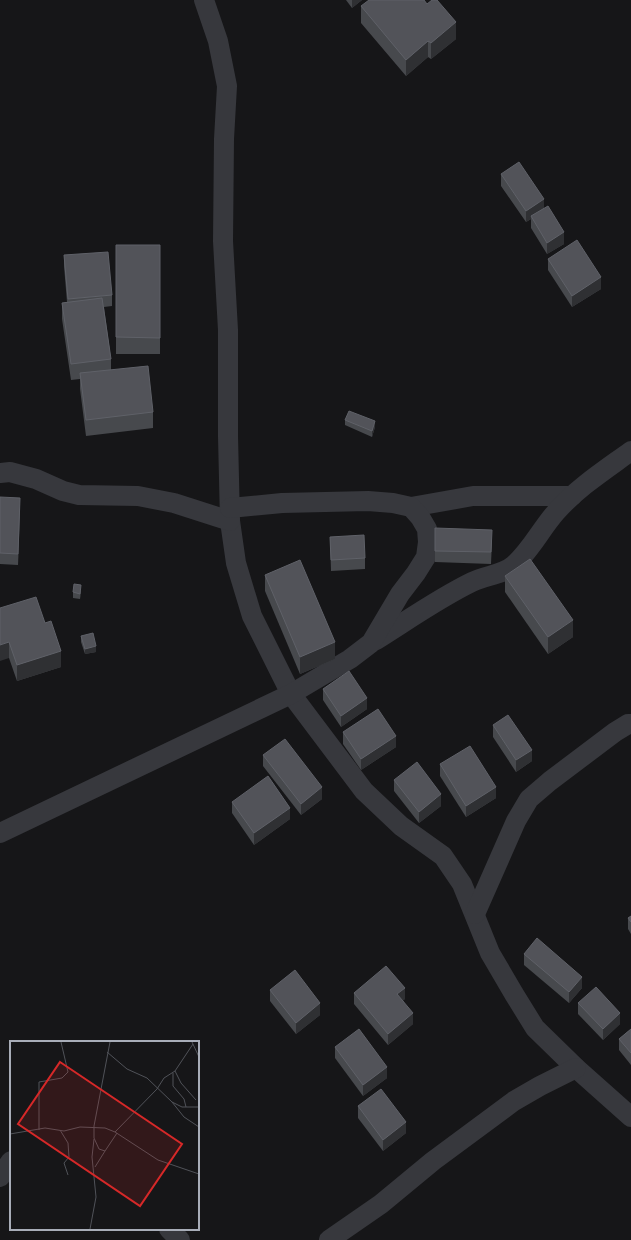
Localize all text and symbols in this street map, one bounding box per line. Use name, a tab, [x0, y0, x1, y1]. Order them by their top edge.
inset map	[10, 1041, 199, 1230]

